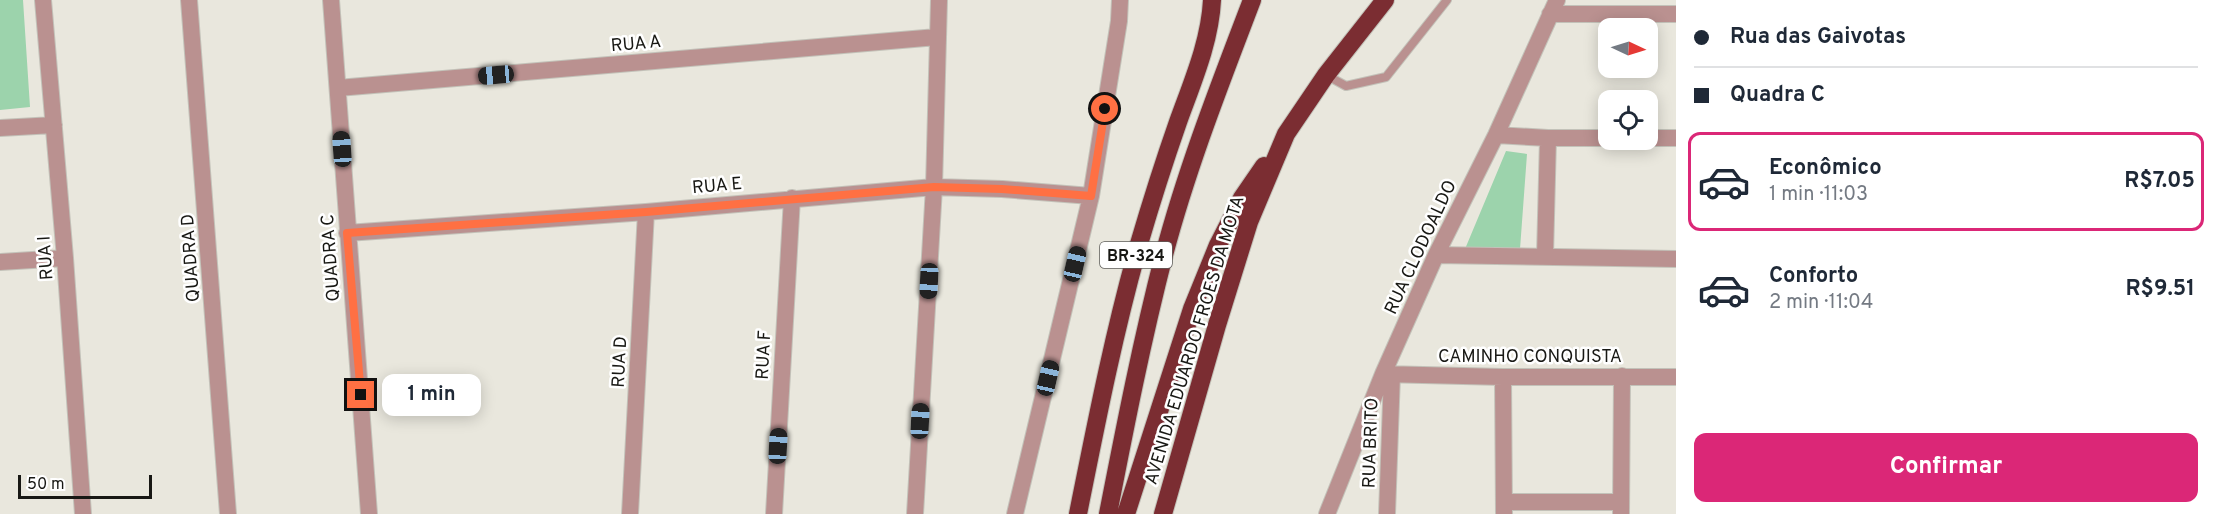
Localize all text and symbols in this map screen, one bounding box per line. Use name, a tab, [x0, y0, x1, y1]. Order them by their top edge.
north arrow	[1598, 18, 1658, 78]
map controls	[1598, 18, 1658, 150]
text: Rua das Gaivotas	[1730, 24, 1906, 51]
street label: RUA A	[610, 31, 662, 58]
car	[477, 64, 515, 86]
text: Quadra C	[1730, 82, 1825, 109]
button: locate	[1598, 90, 1658, 150]
route start	[1091, 95, 1118, 122]
car	[332, 130, 352, 168]
icon: car	[1697, 155, 1751, 209]
text: Econômico	[1769, 155, 1882, 182]
text: R$7.05	[2124, 168, 2195, 195]
street label: RUA E	[691, 173, 743, 200]
street label: RUA CLODOALDO	[1380, 177, 1463, 319]
text: 1 min · 11:03	[1769, 182, 1868, 208]
street label: AVENIDA EDUARDO FROES DA MOTA	[1140, 193, 1250, 488]
street label: QUADRA D	[177, 213, 206, 303]
street label: QUADRA C	[317, 213, 346, 302]
street label: RUA I	[33, 235, 60, 281]
road number: BR-324	[1100, 242, 1172, 268]
car	[1062, 244, 1088, 284]
car	[919, 263, 939, 299]
icon: car	[1697, 263, 1751, 317]
text: Conforto	[1769, 263, 1858, 290]
text: R$9.51	[2125, 276, 2195, 303]
text: 2 min · 11:04	[1769, 290, 1873, 316]
street label: RUA F	[752, 330, 777, 380]
street label: RUA D	[608, 336, 633, 388]
street label: CAMINHO CONQUISTA	[1438, 346, 1622, 369]
car	[1035, 358, 1061, 398]
callout: 1 min	[382, 374, 481, 416]
route end	[347, 381, 374, 408]
text: 1 min	[407, 382, 456, 408]
street label: RUA BRITO	[1358, 397, 1385, 489]
car	[910, 403, 930, 439]
car	[768, 428, 788, 464]
button: Confirmar	[1694, 433, 2198, 502]
scale bar	[18, 472, 152, 500]
text: 50 m	[27, 475, 65, 495]

